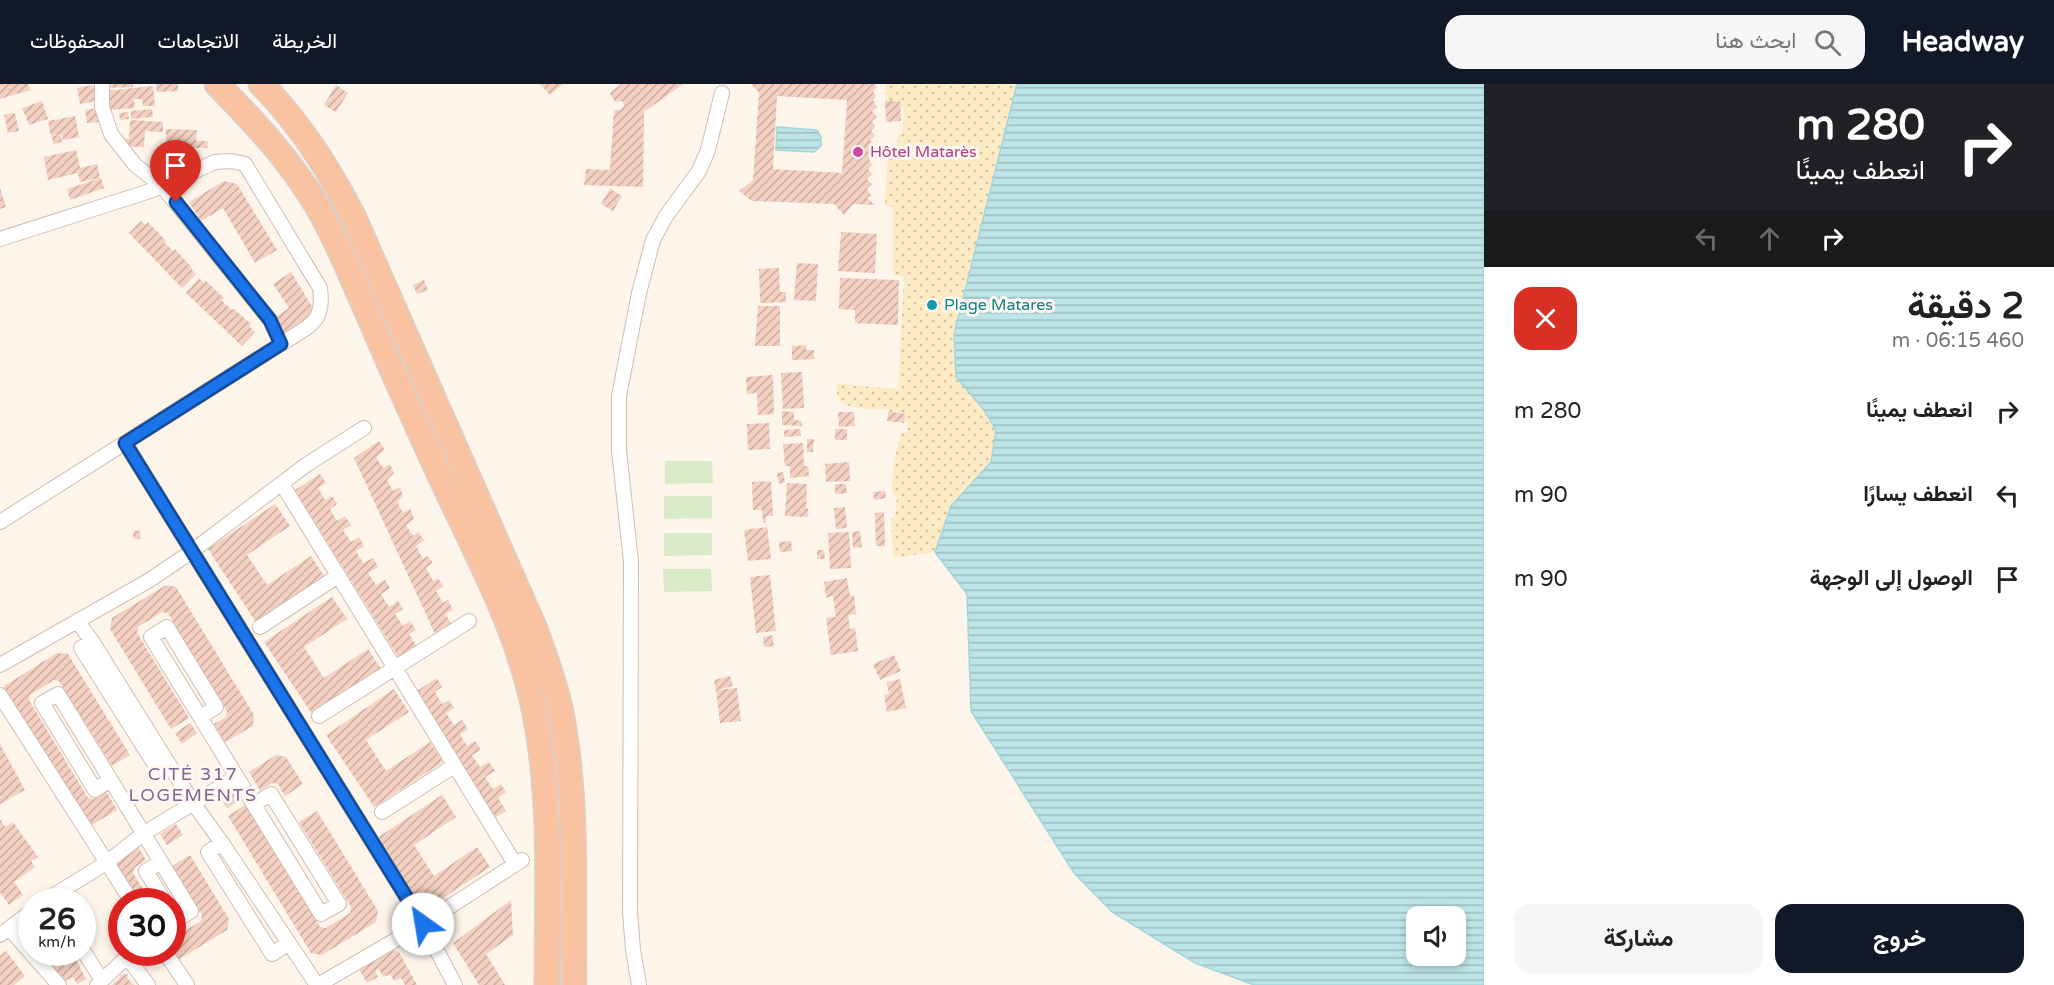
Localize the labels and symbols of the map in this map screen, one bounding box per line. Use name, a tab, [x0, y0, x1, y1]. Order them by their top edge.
pin	[150, 140, 201, 202]
place label: Hôtel Matarès	[870, 142, 977, 162]
marker: Hôtel Matarès	[851, 145, 865, 159]
place label: Plage Matares	[944, 295, 1053, 315]
marker: Plage Matares	[925, 298, 939, 312]
district label: CITÉ 317 LOGEMENTS	[129, 763, 257, 806]
speed limit sign: 30	[108, 888, 186, 966]
position arrow	[391, 892, 455, 956]

